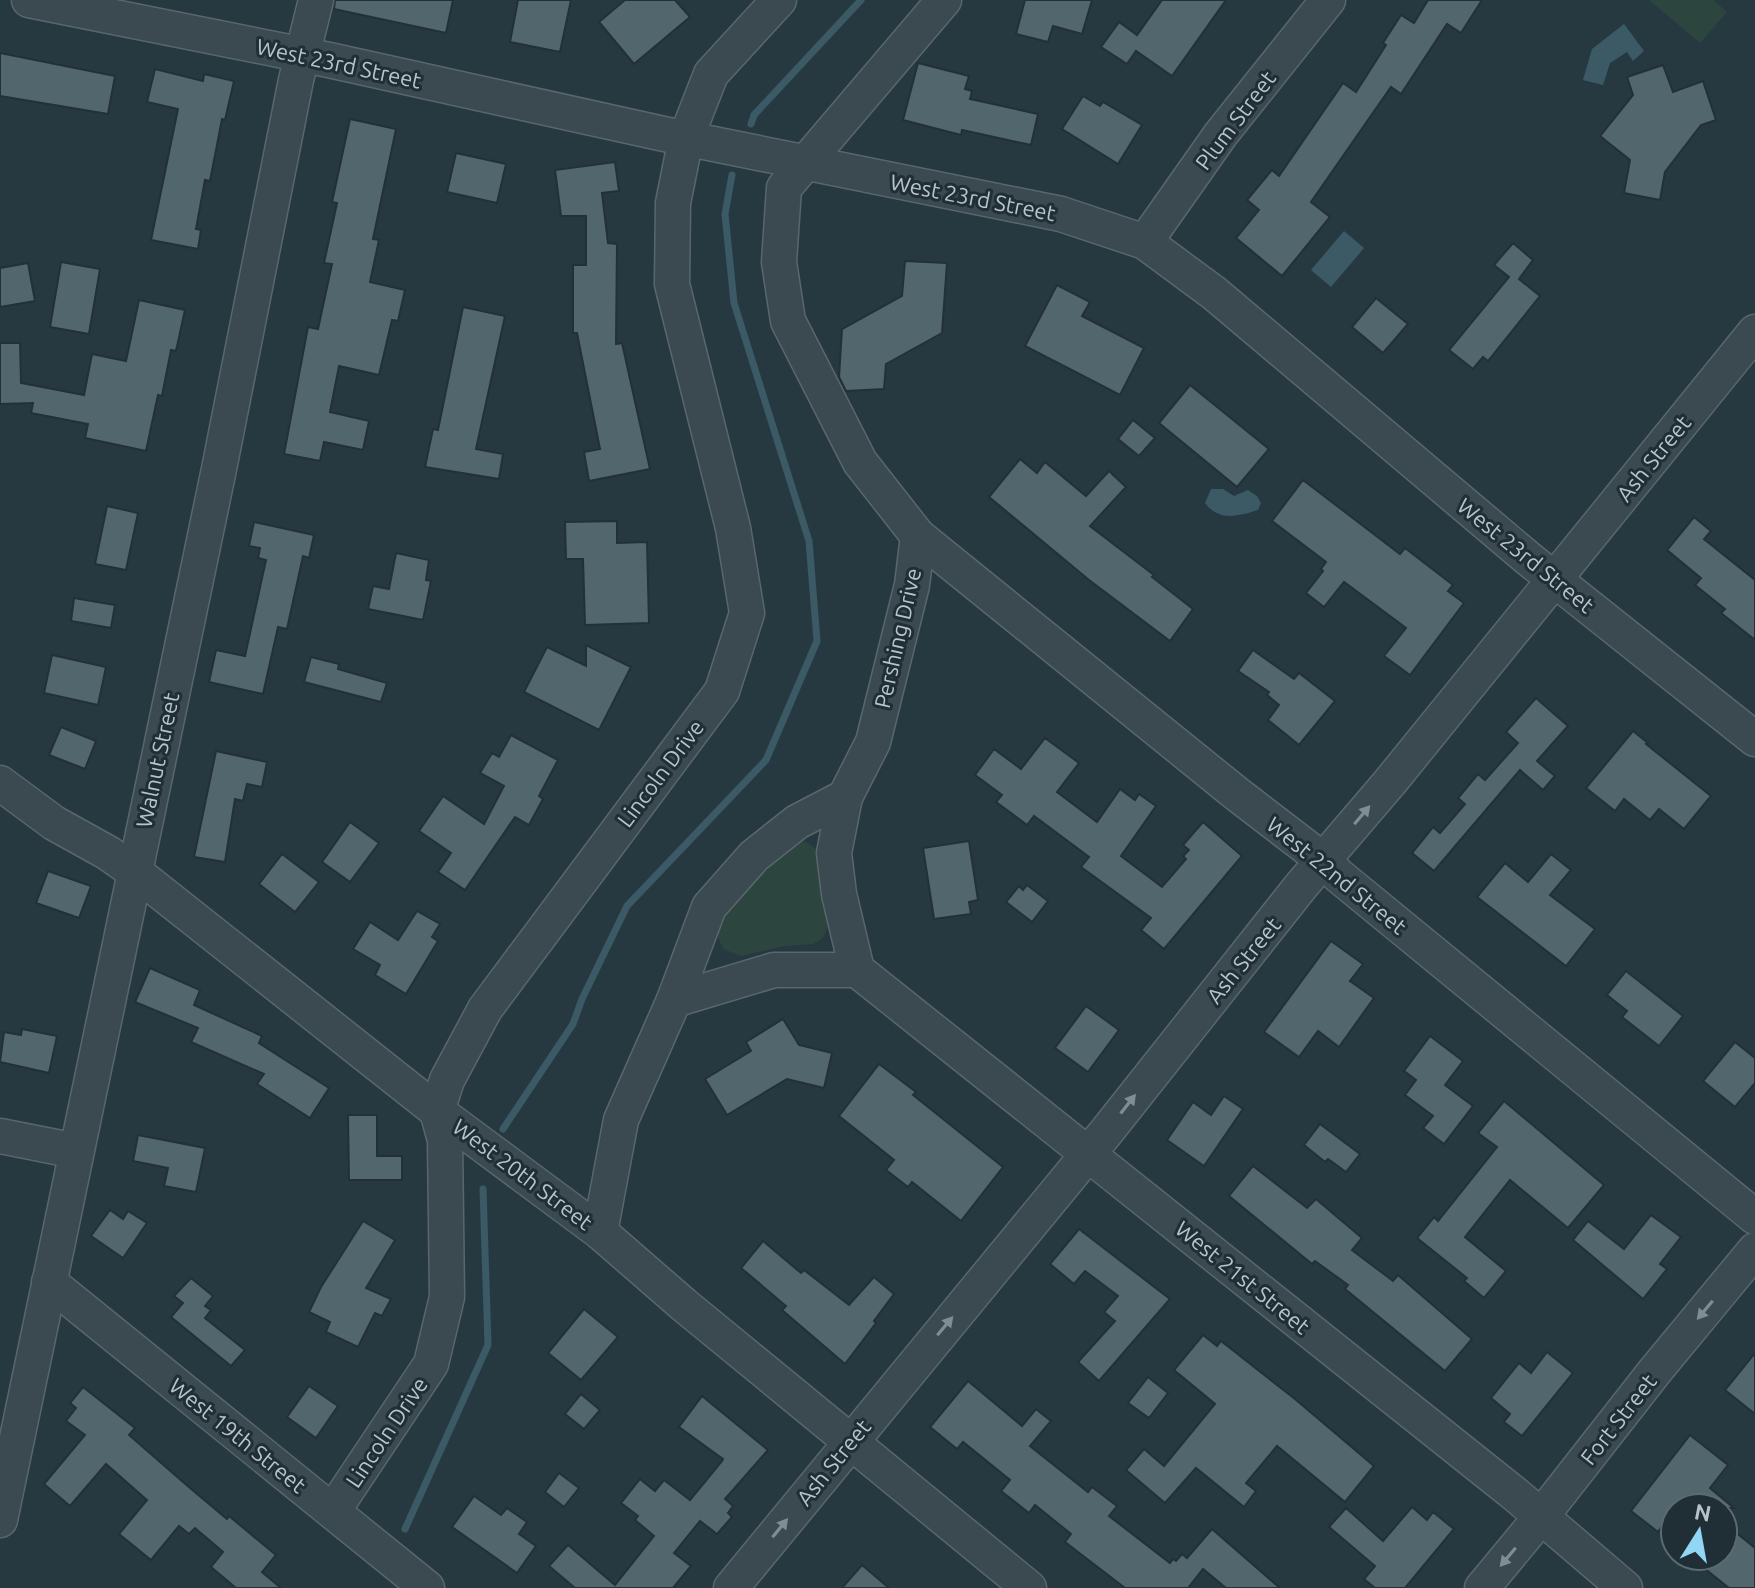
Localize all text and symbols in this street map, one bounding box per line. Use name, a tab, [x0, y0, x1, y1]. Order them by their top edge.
street label: West 23rd Street	[254, 33, 424, 93]
street label: Plum Street	[1190, 66, 1280, 174]
street label: West 23rd Street	[888, 169, 1058, 225]
street label: Ash Street	[1611, 410, 1695, 506]
street label: West 23rd Street	[1453, 492, 1599, 618]
street label: Pershing Drive	[869, 566, 925, 710]
street label: Walnut Street	[131, 690, 184, 830]
street label: Lincoln Drive	[612, 715, 708, 831]
one-way arrow	[1353, 806, 1370, 826]
street label: West 22nd Street	[1262, 811, 1412, 939]
street label: Ash Street	[1201, 912, 1285, 1008]
one-way arrow	[1119, 1094, 1135, 1114]
street label: West 20th Street	[448, 1113, 598, 1235]
street label: West 21st Street	[1171, 1215, 1315, 1339]
one-way arrow	[1697, 1300, 1714, 1320]
one-way arrow	[936, 1317, 953, 1337]
street label: Fort Street	[1575, 1369, 1661, 1469]
street label: West 19th Street	[165, 1372, 311, 1498]
street label: Lincoln Drive	[340, 1372, 432, 1492]
street label: Ash Street	[791, 1414, 875, 1510]
north arrow	[1659, 1492, 1739, 1572]
text: N	[1692, 1498, 1713, 1526]
one-way arrow	[771, 1518, 788, 1538]
one-way arrow	[1500, 1547, 1517, 1567]

